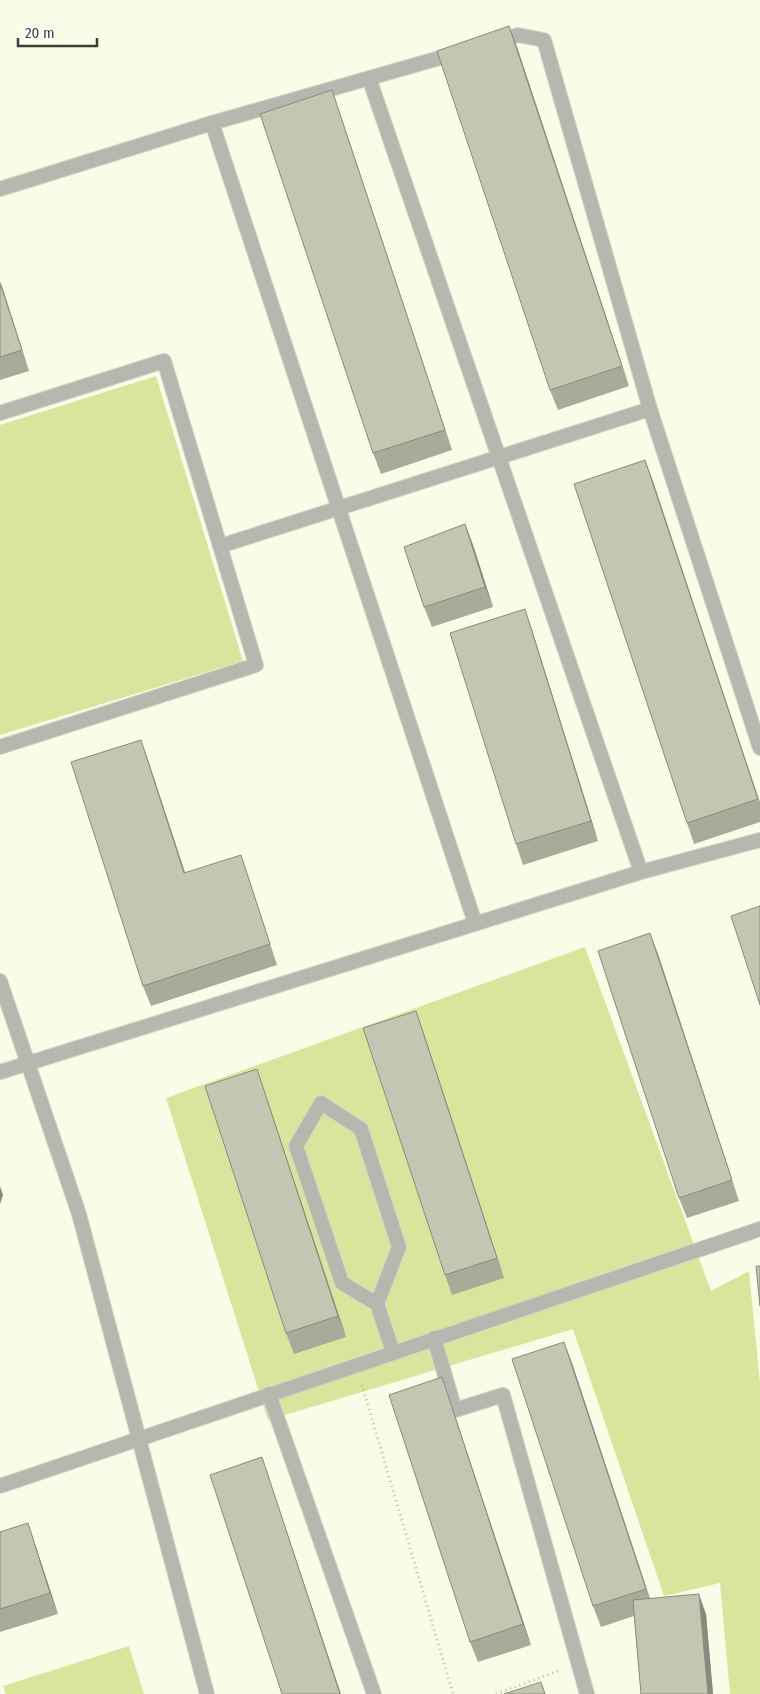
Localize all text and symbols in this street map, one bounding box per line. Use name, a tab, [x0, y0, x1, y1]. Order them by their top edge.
scale bar	[18, 15, 96, 47]
text: 20 m	[25, 24, 55, 42]

